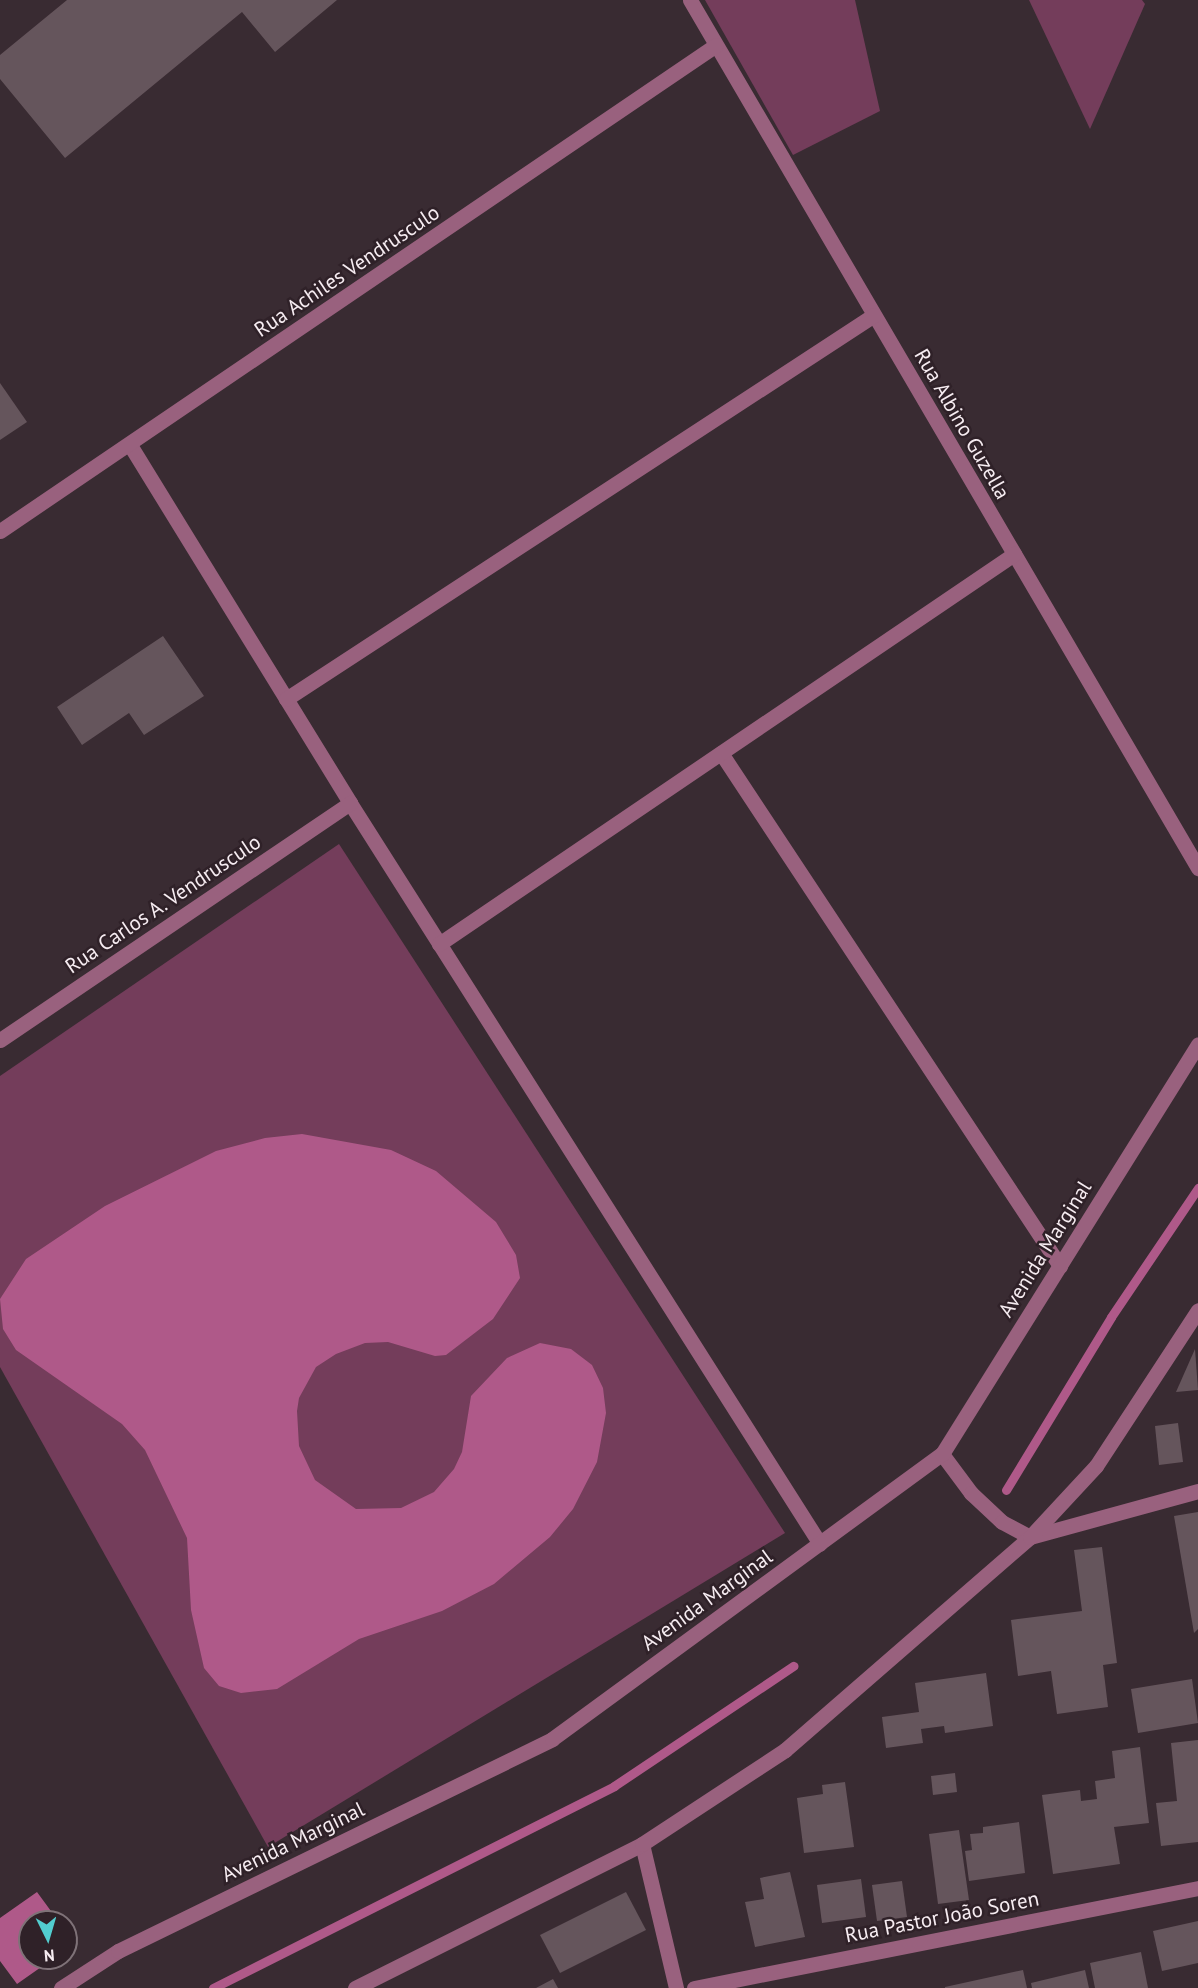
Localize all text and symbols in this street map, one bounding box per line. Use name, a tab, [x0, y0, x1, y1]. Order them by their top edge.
street label: Rua Achiles Vendrusculo	[249, 199, 445, 343]
street label: Rua Albino Guzella	[909, 344, 1015, 504]
street label: Rua Carlos A. Vendrusculo	[59, 828, 267, 980]
street label: Avenida Marginal	[993, 1176, 1097, 1322]
street label: Avenida Marginal	[637, 1544, 777, 1656]
street label: Avenida Marginal	[218, 1797, 368, 1887]
street label: Rua Pastor João Soren	[843, 1886, 1041, 1948]
north arrow	[18, 1910, 78, 1970]
text: N	[43, 1946, 56, 1966]

